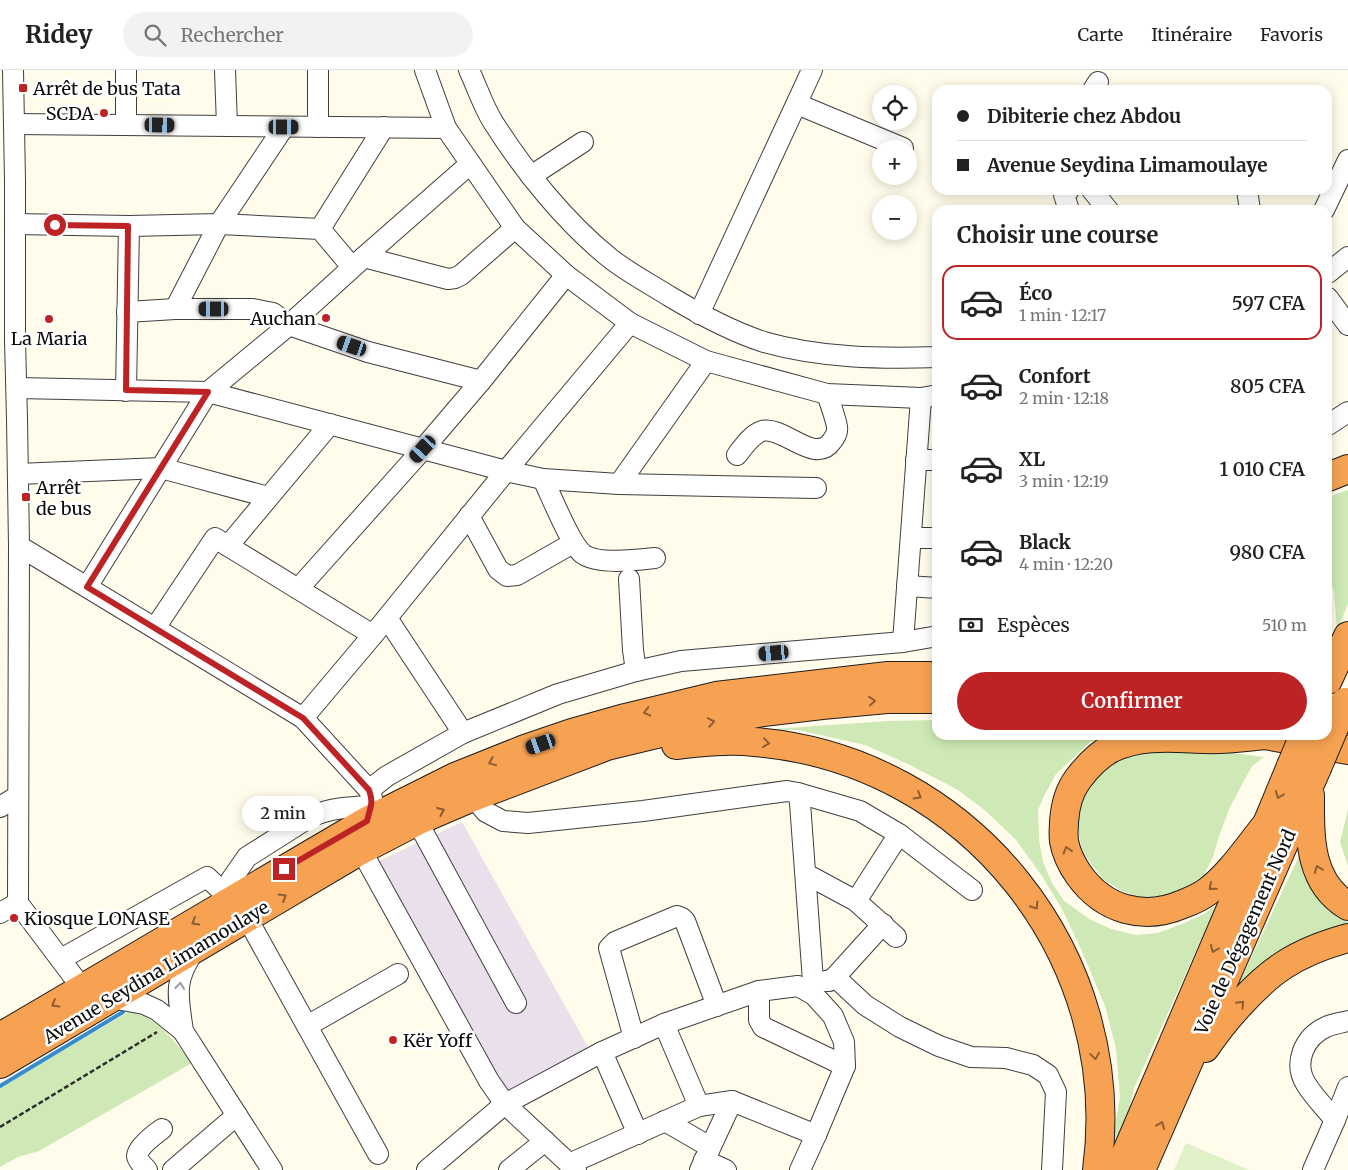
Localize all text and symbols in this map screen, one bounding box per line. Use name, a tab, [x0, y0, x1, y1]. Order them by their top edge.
search box	[123, 12, 473, 57]
text: Ridey	[25, 19, 93, 50]
icon: search	[141, 21, 169, 49]
text: Rechercher	[181, 23, 284, 47]
text: Carte	[1077, 23, 1123, 46]
text: Itinéraire	[1151, 23, 1232, 46]
text: Favoris	[1260, 23, 1323, 46]
place label: Arrêt de bus Tata	[32, 77, 181, 100]
marker: Arrêt de bus Tata	[17, 82, 29, 94]
map controls	[872, 85, 917, 240]
button: locate	[872, 85, 917, 130]
place label: SCDA	[46, 102, 94, 125]
text: Dibiterie chez Abdou	[987, 104, 1181, 128]
marker: SCDA	[98, 107, 110, 119]
car	[144, 117, 175, 133]
car	[269, 120, 299, 135]
button: +	[872, 140, 917, 185]
text: Avenue Seydina Limamoulaye	[987, 153, 1268, 177]
button: −	[872, 195, 917, 240]
route start	[44, 214, 66, 236]
text: Choisir une course	[957, 221, 1158, 249]
icon: car	[959, 280, 1004, 325]
text: Éco	[1019, 281, 1052, 305]
text: 597 CFA	[1232, 291, 1305, 315]
car	[199, 302, 229, 317]
text: 1 min · 12:17	[1019, 305, 1106, 325]
place label: Auchan	[249, 307, 316, 330]
marker: Auchan	[320, 312, 332, 324]
marker: La Maria	[43, 313, 55, 325]
place label: La Maria	[11, 327, 88, 350]
car	[335, 334, 368, 358]
icon: car	[959, 363, 1004, 408]
text: Confort	[1019, 364, 1091, 388]
text: 805 CFA	[1230, 374, 1305, 398]
text: 2 min · 12:18	[1019, 388, 1109, 408]
car	[407, 433, 438, 465]
icon: car	[959, 446, 1004, 491]
text: XL	[1019, 447, 1045, 471]
text: 1 010 CFA	[1219, 457, 1305, 481]
text: 3 min · 12:19	[1019, 471, 1109, 491]
place label: Arrêt de bus	[35, 476, 92, 520]
marker: Arrêt de bus	[20, 491, 32, 503]
icon: car	[959, 529, 1004, 574]
text: Black	[1019, 530, 1071, 554]
text: 980 CFA	[1229, 540, 1305, 564]
text: 4 min · 12:20	[1019, 554, 1113, 574]
icon: cash	[957, 611, 985, 639]
text: Espèces	[997, 613, 1070, 637]
text: 510 m	[1262, 615, 1307, 635]
car	[758, 644, 789, 662]
button: Confirmer	[957, 672, 1307, 730]
one-way arrow	[868, 695, 876, 706]
one-way arrow	[642, 706, 651, 717]
one-way arrow	[707, 717, 715, 728]
car	[524, 732, 557, 756]
one-way arrow	[762, 737, 770, 748]
one-way arrow	[489, 757, 497, 767]
one-way arrow	[912, 789, 921, 799]
one-way arrow	[1275, 790, 1285, 799]
callout: 2 min	[243, 796, 325, 832]
text: 2 min	[260, 803, 306, 823]
one-way arrow	[436, 806, 445, 817]
street label: Voie de Dégagement Nord	[1189, 826, 1301, 1039]
one-way arrow	[1063, 846, 1073, 855]
route end	[273, 858, 295, 880]
one-way arrow	[1314, 865, 1324, 874]
one-way arrow	[1209, 881, 1218, 890]
one-way arrow	[278, 893, 287, 903]
street label: Avenue Seydina Limamoulaye	[38, 895, 273, 1049]
one-way arrow	[1029, 901, 1038, 910]
place label: Kiosque LONASE	[24, 907, 170, 930]
marker: Kiosque LONASE	[8, 912, 20, 924]
one-way arrow	[192, 915, 201, 925]
one-way arrow	[1209, 944, 1220, 953]
one-way arrow	[174, 982, 185, 990]
one-way arrow	[52, 998, 61, 1008]
one-way arrow	[1236, 1000, 1245, 1009]
place label: Kër Yoff	[403, 1029, 473, 1052]
marker: Kër Yoff	[387, 1034, 399, 1046]
one-way arrow	[1090, 1051, 1100, 1060]
one-way arrow	[1154, 1121, 1165, 1130]

